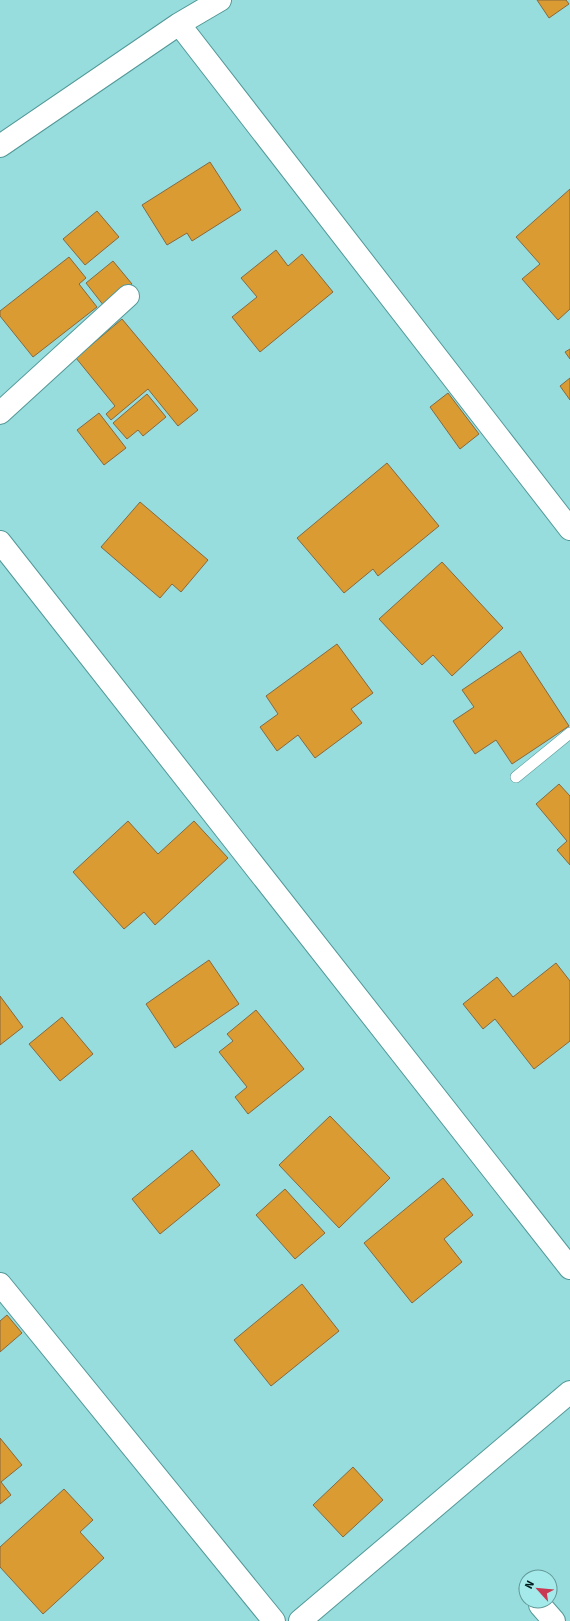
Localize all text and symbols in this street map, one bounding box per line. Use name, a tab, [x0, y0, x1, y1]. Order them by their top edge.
north arrow	[518, 1569, 558, 1609]
text: N	[522, 1578, 537, 1591]

